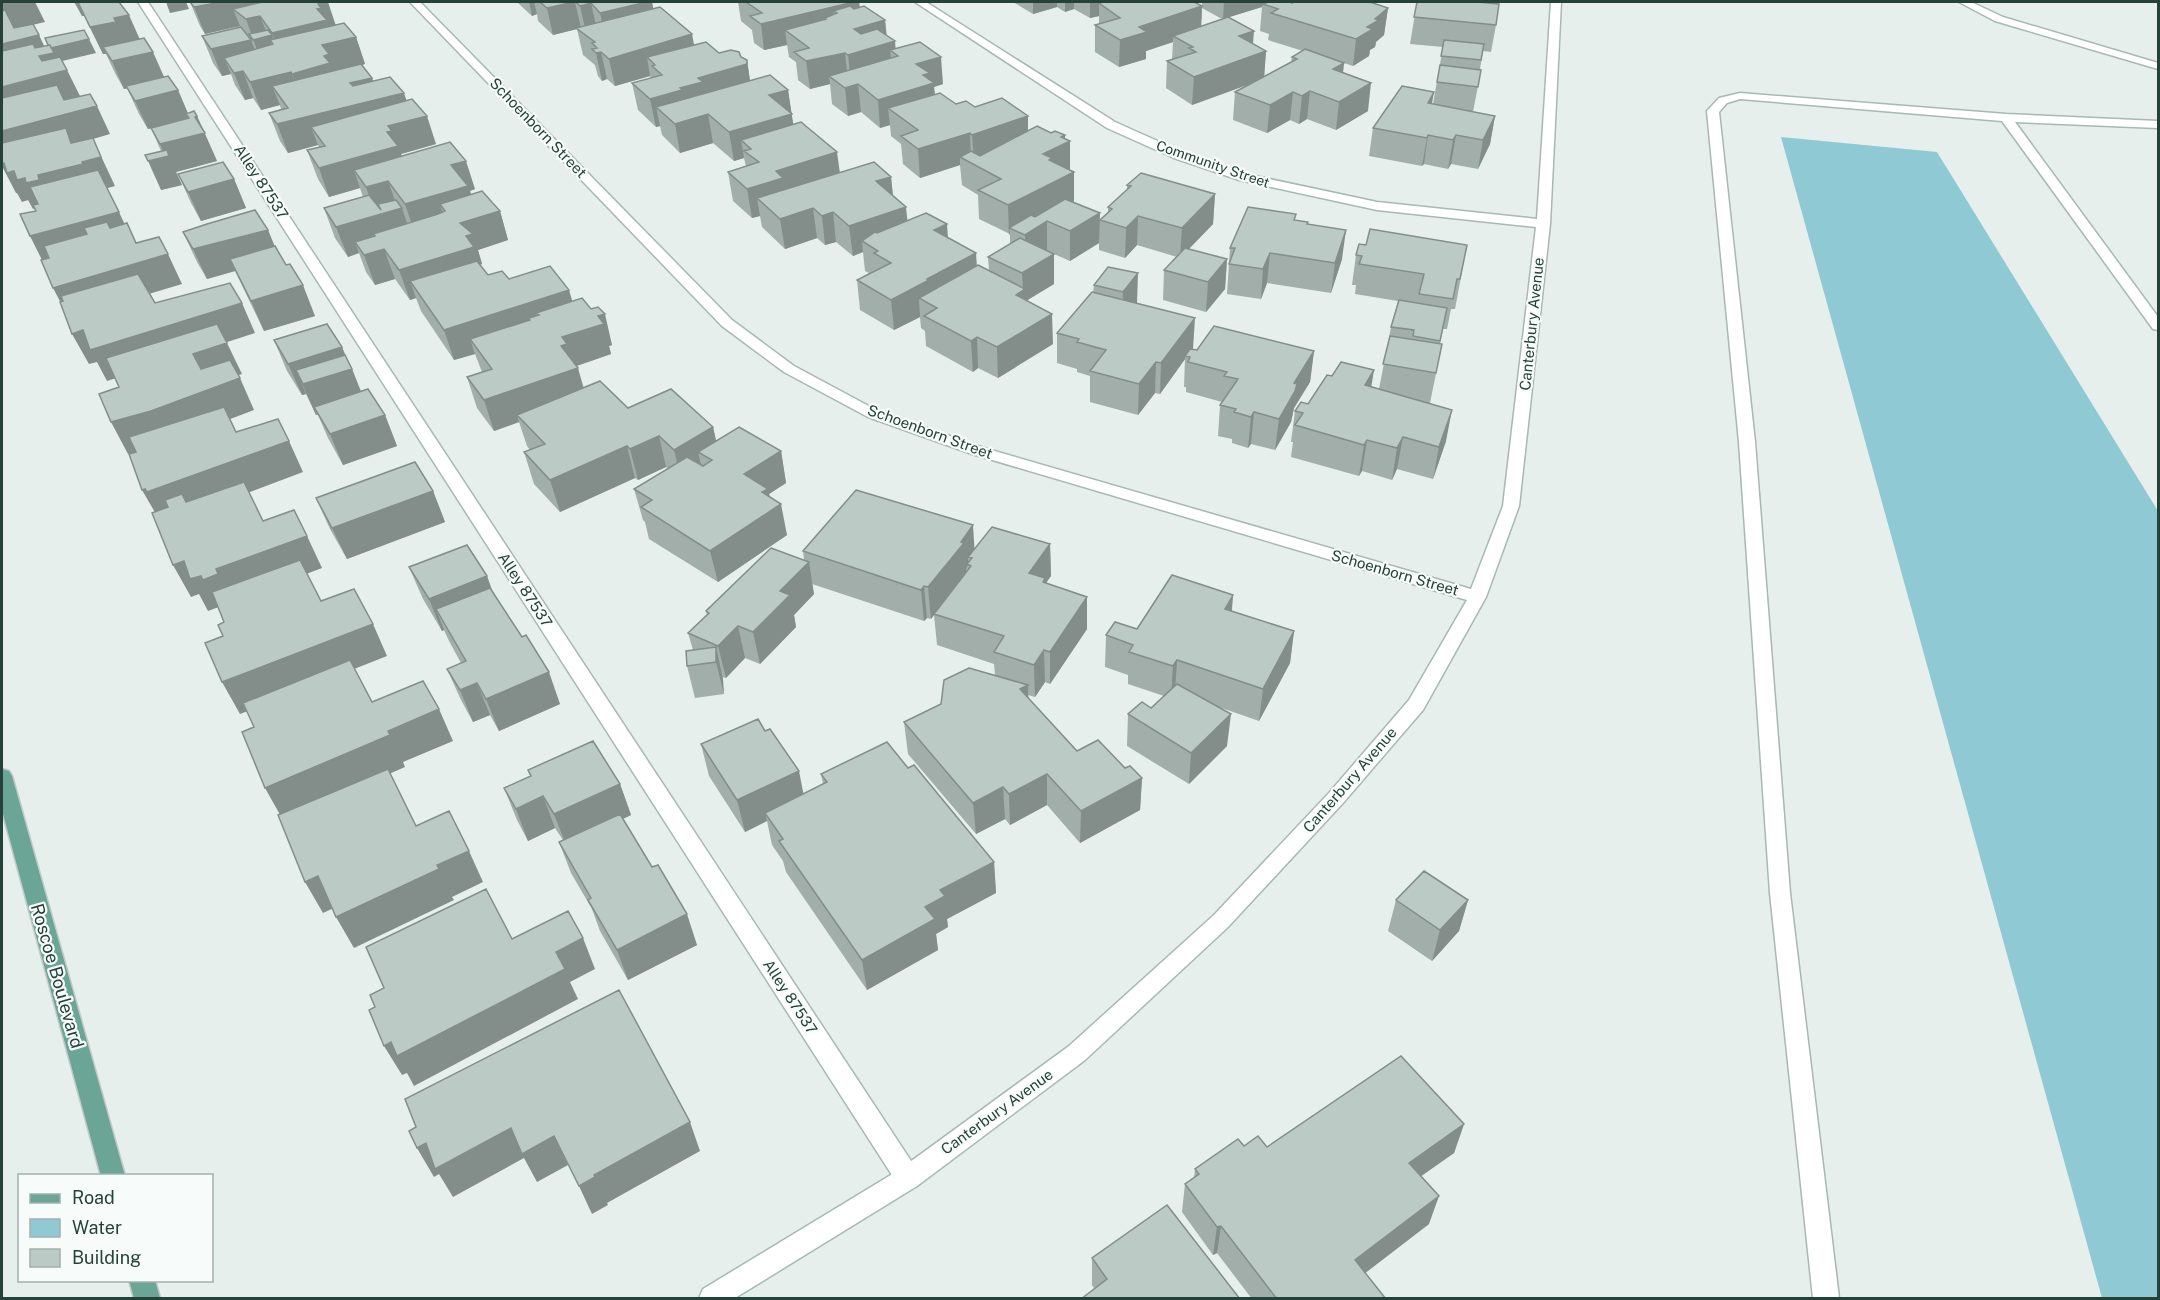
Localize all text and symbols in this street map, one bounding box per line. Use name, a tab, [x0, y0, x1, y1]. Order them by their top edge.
street label: Schoenborn Street	[486, 74, 590, 181]
street label: Community Street	[1154, 137, 1272, 191]
street label: Alley 87537	[231, 141, 292, 222]
street label: Canterbury Avenue	[1516, 257, 1547, 391]
street label: Schoenborn Street	[865, 401, 995, 462]
street label: Schoenborn Street	[1329, 546, 1461, 599]
street label: Alley 87537	[495, 549, 556, 630]
street label: Canterbury Avenue	[1299, 724, 1400, 836]
street label: Roscoe Boulevard	[27, 901, 88, 1051]
street label: Alley 87537	[760, 956, 821, 1037]
street label: Canterbury Avenue	[938, 1065, 1056, 1158]
legend	[18, 1174, 213, 1282]
text: Road	[72, 1187, 115, 1208]
text: Water	[72, 1217, 122, 1238]
text: Building	[72, 1247, 141, 1268]

